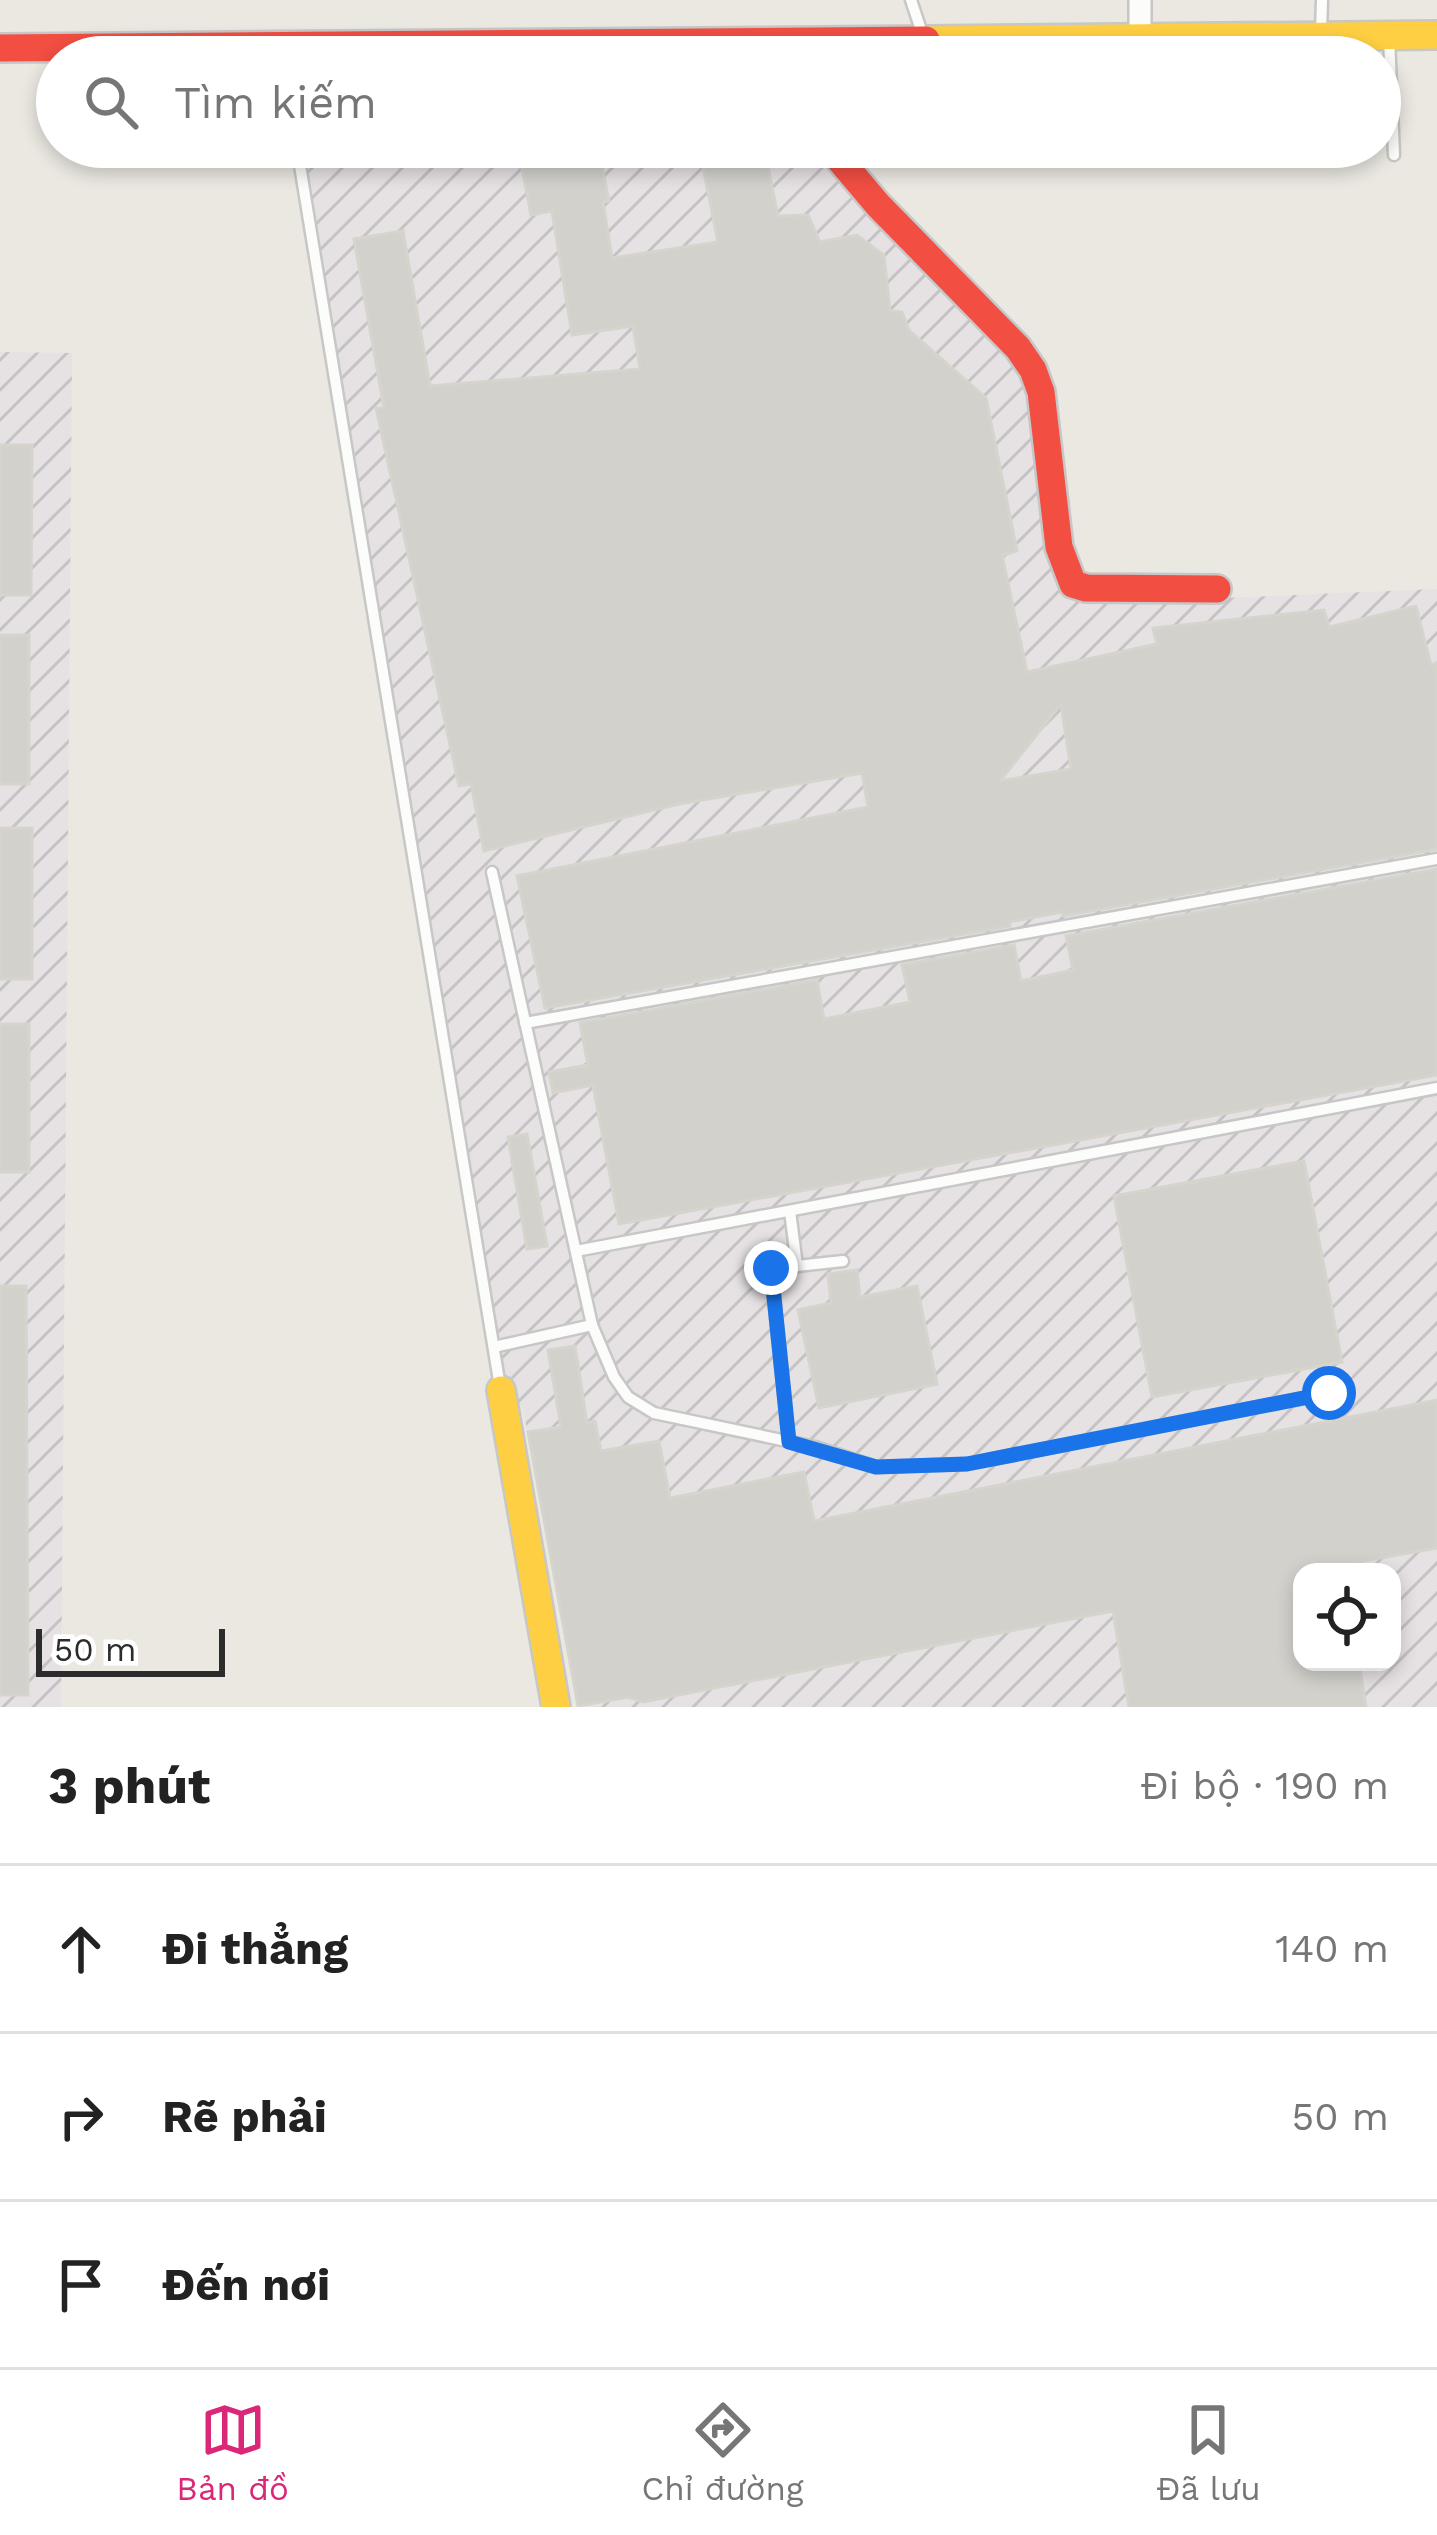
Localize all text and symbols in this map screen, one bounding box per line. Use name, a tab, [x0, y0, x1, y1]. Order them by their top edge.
search box	[36, 36, 1401, 168]
icon: search	[78, 69, 144, 135]
text: Tìm kiếm	[174, 76, 377, 129]
route end	[744, 1241, 798, 1295]
route start	[1302, 1366, 1356, 1420]
map controls	[1293, 1563, 1401, 1671]
button: locate	[1293, 1563, 1401, 1671]
scale bar	[36, 1623, 225, 1676]
text: 50 m	[54, 1630, 136, 1669]
text: 3 phút	[48, 1756, 210, 1815]
text: Đi bộ · 190 m	[1140, 1763, 1389, 1808]
icon: ahead	[48, 1916, 114, 1982]
text: Đi thẳng	[162, 1922, 348, 1975]
text: 140 m	[1275, 1926, 1389, 1971]
icon: right	[48, 2084, 114, 2150]
text: Rẽ phải	[162, 2090, 327, 2143]
text: 50 m	[1292, 2094, 1389, 2139]
icon: arrive	[48, 2252, 114, 2318]
text: Đến nơi	[162, 2258, 330, 2311]
tab: Bản đồ	[176, 2397, 289, 2508]
tab: Chỉ đường	[642, 2397, 804, 2508]
tab: Đã lưu	[1156, 2397, 1261, 2508]

